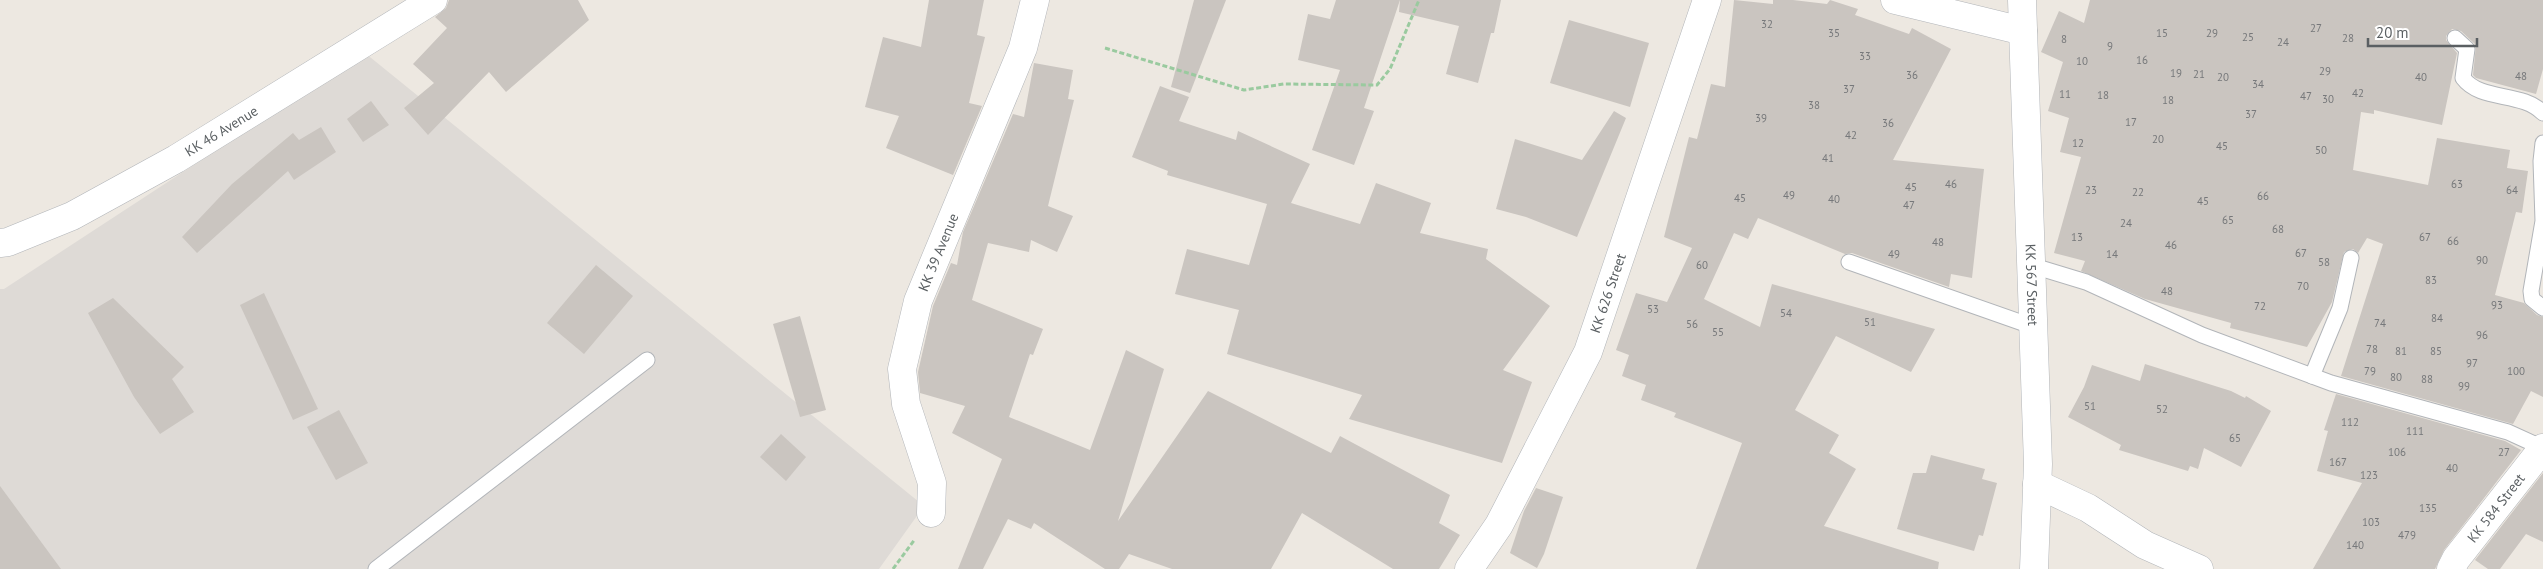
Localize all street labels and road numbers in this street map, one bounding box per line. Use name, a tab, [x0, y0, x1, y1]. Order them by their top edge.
street label: KK 46 Avenue	[181, 102, 261, 160]
street label: KK 39 Avenue	[914, 211, 962, 294]
street label: KK 567 Street	[2021, 243, 2042, 326]
street label: KK 626 Street	[1586, 251, 1630, 335]
street label: KK 584 Street	[2463, 470, 2529, 546]

